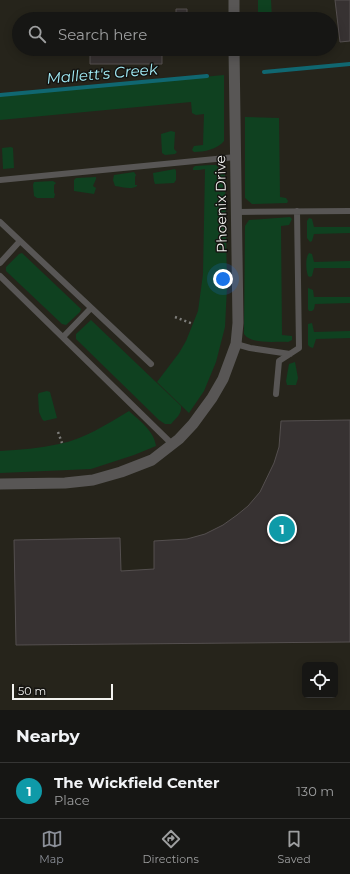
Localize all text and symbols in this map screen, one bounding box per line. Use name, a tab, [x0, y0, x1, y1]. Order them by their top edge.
search box	[12, 12, 338, 56]
icon: search	[26, 23, 48, 45]
text: Search here	[58, 25, 147, 44]
water label: Mallett's Creek	[46, 59, 159, 88]
street label: Phoenix Drive	[211, 155, 231, 253]
your location	[213, 269, 233, 289]
pin: 1	[269, 514, 295, 544]
map controls	[302, 662, 338, 698]
button: locate	[302, 662, 338, 698]
scale bar	[12, 682, 113, 701]
text: 50 m	[18, 684, 46, 698]
text: Nearby	[16, 726, 80, 746]
text: The Wickfield Center	[54, 773, 220, 792]
text: 1	[26, 783, 32, 799]
text: 130 m	[296, 783, 334, 799]
text: Place	[54, 792, 90, 808]
tab: Map	[39, 828, 64, 866]
tab: Directions	[143, 828, 199, 866]
tab: Saved	[278, 828, 311, 866]

